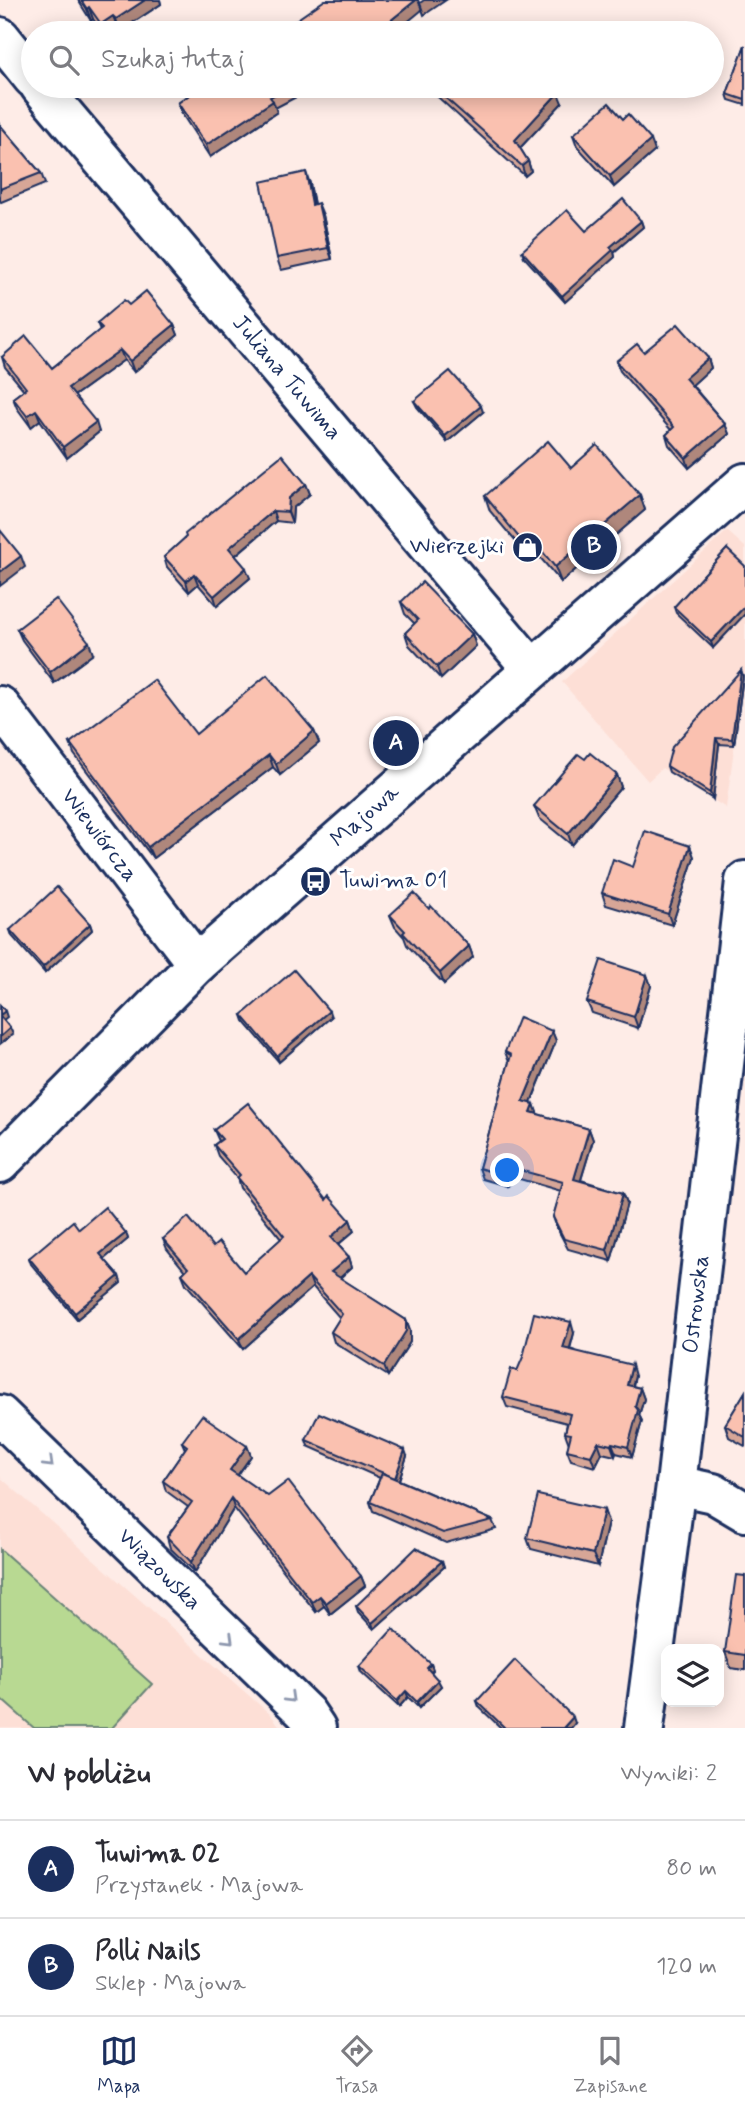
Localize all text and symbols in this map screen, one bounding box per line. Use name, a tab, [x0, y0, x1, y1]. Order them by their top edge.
search box	[21, 21, 724, 98]
icon: search	[45, 41, 83, 79]
text: Szukaj tutaj	[101, 43, 245, 77]
street label: Juliana Tuwima	[225, 309, 348, 447]
pin: B	[571, 521, 617, 573]
shop icon: Wierzejki	[510, 530, 544, 564]
place label: Wierzejki	[410, 532, 504, 562]
pin: A	[373, 717, 419, 769]
street label: Majowa	[324, 778, 406, 855]
street label: Wiewiórcza	[53, 783, 144, 889]
bus stop icon: Tuwima 01	[299, 864, 333, 898]
place label: Tuwima 01	[339, 866, 447, 896]
your location	[490, 1153, 524, 1187]
street label: Ostrowska	[676, 1253, 717, 1355]
one-way arrow	[41, 1454, 54, 1467]
street label: Wiązowska	[111, 1522, 207, 1617]
one-way arrow	[221, 1631, 234, 1644]
map controls	[661, 1644, 724, 1707]
button: layers	[661, 1644, 724, 1707]
one-way arrow	[282, 1690, 295, 1703]
text: W pobliżu	[28, 1754, 151, 1793]
text: Wyniki: 2	[621, 1759, 717, 1789]
text: Tuwima 02	[95, 1837, 220, 1871]
text: A	[43, 1854, 59, 1884]
text: 80 m	[666, 1854, 717, 1884]
text: Przystanek · Majowa	[95, 1871, 303, 1901]
text: Polli Nails	[95, 1935, 200, 1969]
text: B	[44, 1952, 58, 1982]
text: 120 m	[656, 1952, 717, 1982]
text: Sklep · Majowa	[95, 1969, 246, 1999]
tab: Mapa	[97, 2032, 141, 2099]
tab: Trasa	[335, 2032, 378, 2099]
tab: Zapisane	[573, 2032, 648, 2099]

